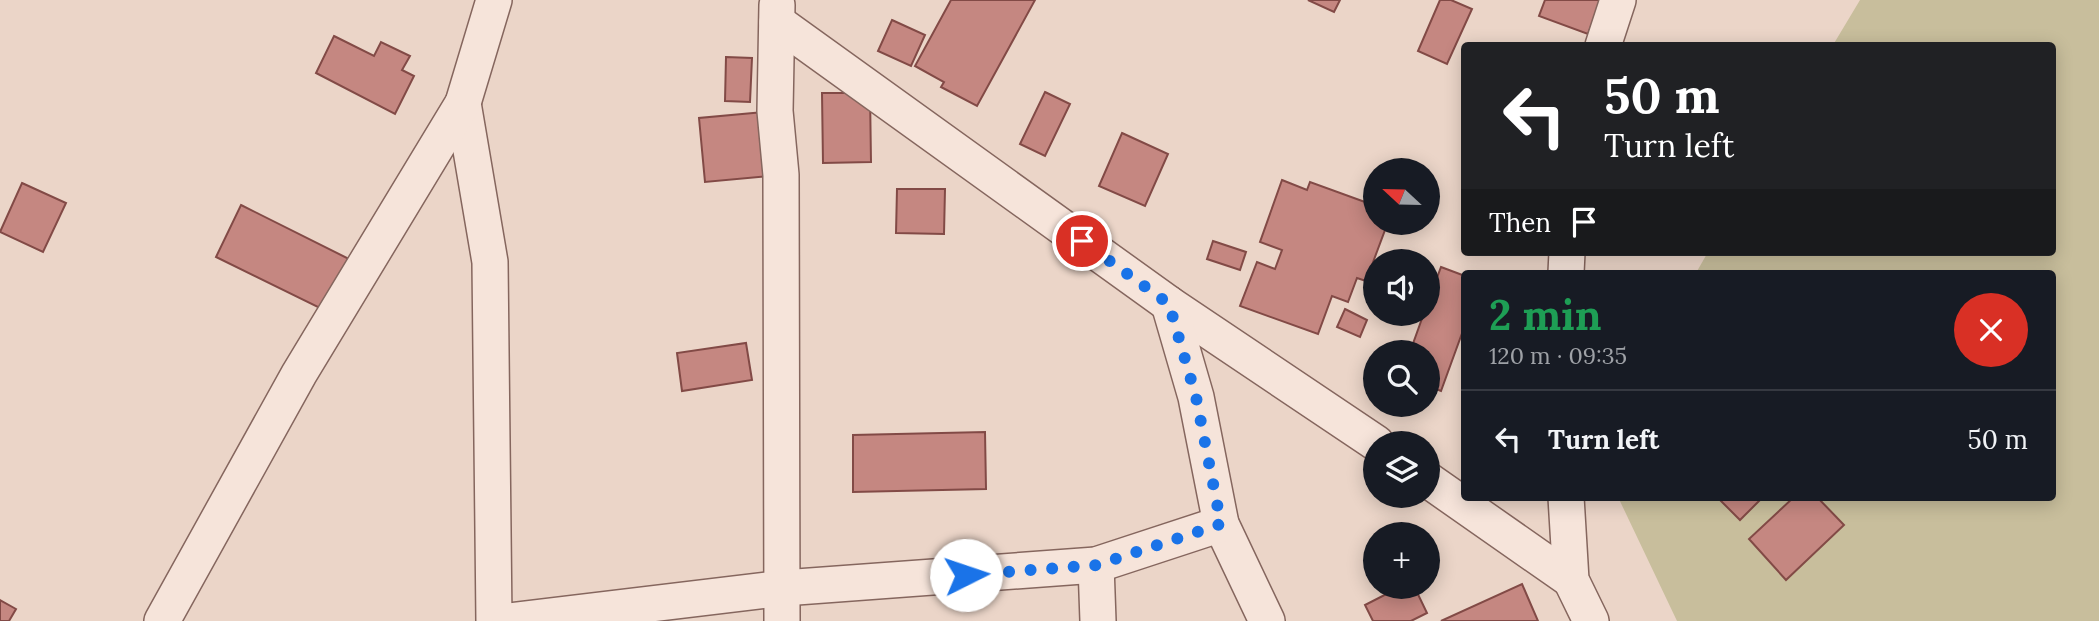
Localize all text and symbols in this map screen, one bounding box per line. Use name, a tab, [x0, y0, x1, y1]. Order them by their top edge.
text: 50 m	[1604, 64, 1720, 126]
icon: left	[1489, 70, 1580, 161]
text: Turn left	[1604, 125, 1734, 166]
north arrow	[1363, 158, 1440, 234]
map controls	[1363, 158, 1440, 599]
icon: arrive	[1565, 203, 1603, 241]
text: Then	[1489, 206, 1551, 239]
pin	[1052, 211, 1112, 271]
icon: arrive	[1063, 222, 1101, 260]
button: sound	[1363, 249, 1440, 326]
text: 2 min	[1489, 288, 1602, 342]
button: close	[1954, 293, 2028, 367]
button: search	[1363, 340, 1440, 417]
text: 120 m · 09:35	[1489, 341, 1627, 370]
icon: left	[1489, 420, 1527, 458]
text: Turn left	[1548, 423, 1659, 456]
text: 50 m	[1968, 423, 2028, 456]
button: layers	[1363, 431, 1440, 508]
button: +	[1363, 522, 1440, 599]
position arrow	[929, 538, 1003, 612]

